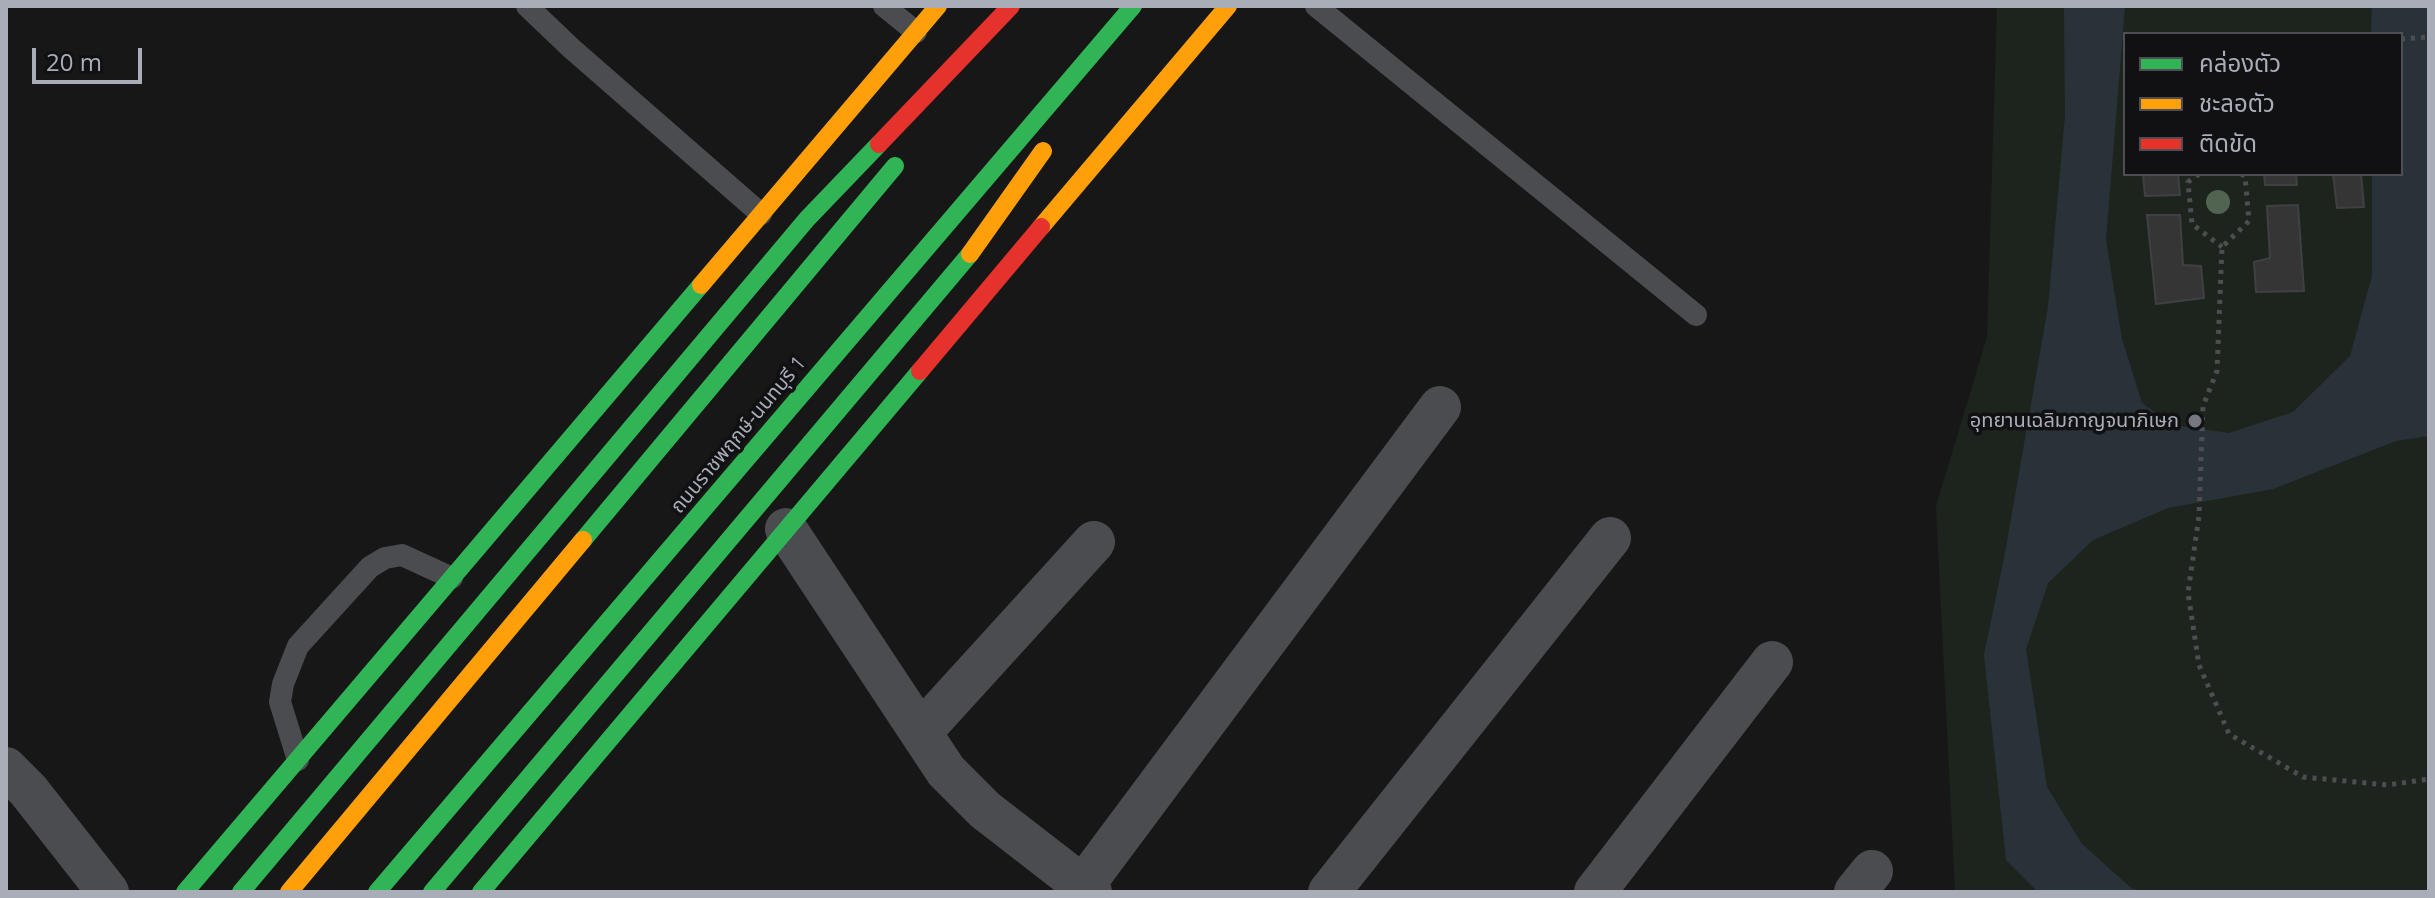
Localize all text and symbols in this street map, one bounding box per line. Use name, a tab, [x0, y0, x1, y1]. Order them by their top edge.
scale bar	[36, 32, 146, 82]
legend	[2123, 32, 2403, 176]
text: 20 m	[46, 45, 102, 78]
text: คล่องตัว	[2199, 46, 2281, 79]
text: ชะลอตัว	[2199, 86, 2275, 119]
text: ติดขัด	[2199, 126, 2257, 159]
street label: ถนนราชพฤกษ์-นนทบุรี 1	[666, 352, 812, 518]
place label: อุทยานเฉลิมกาญจนาภิเษก	[1970, 409, 2179, 433]
marker: อุทยานเฉลิมกาญจนาภิเษก	[2186, 412, 2204, 430]

